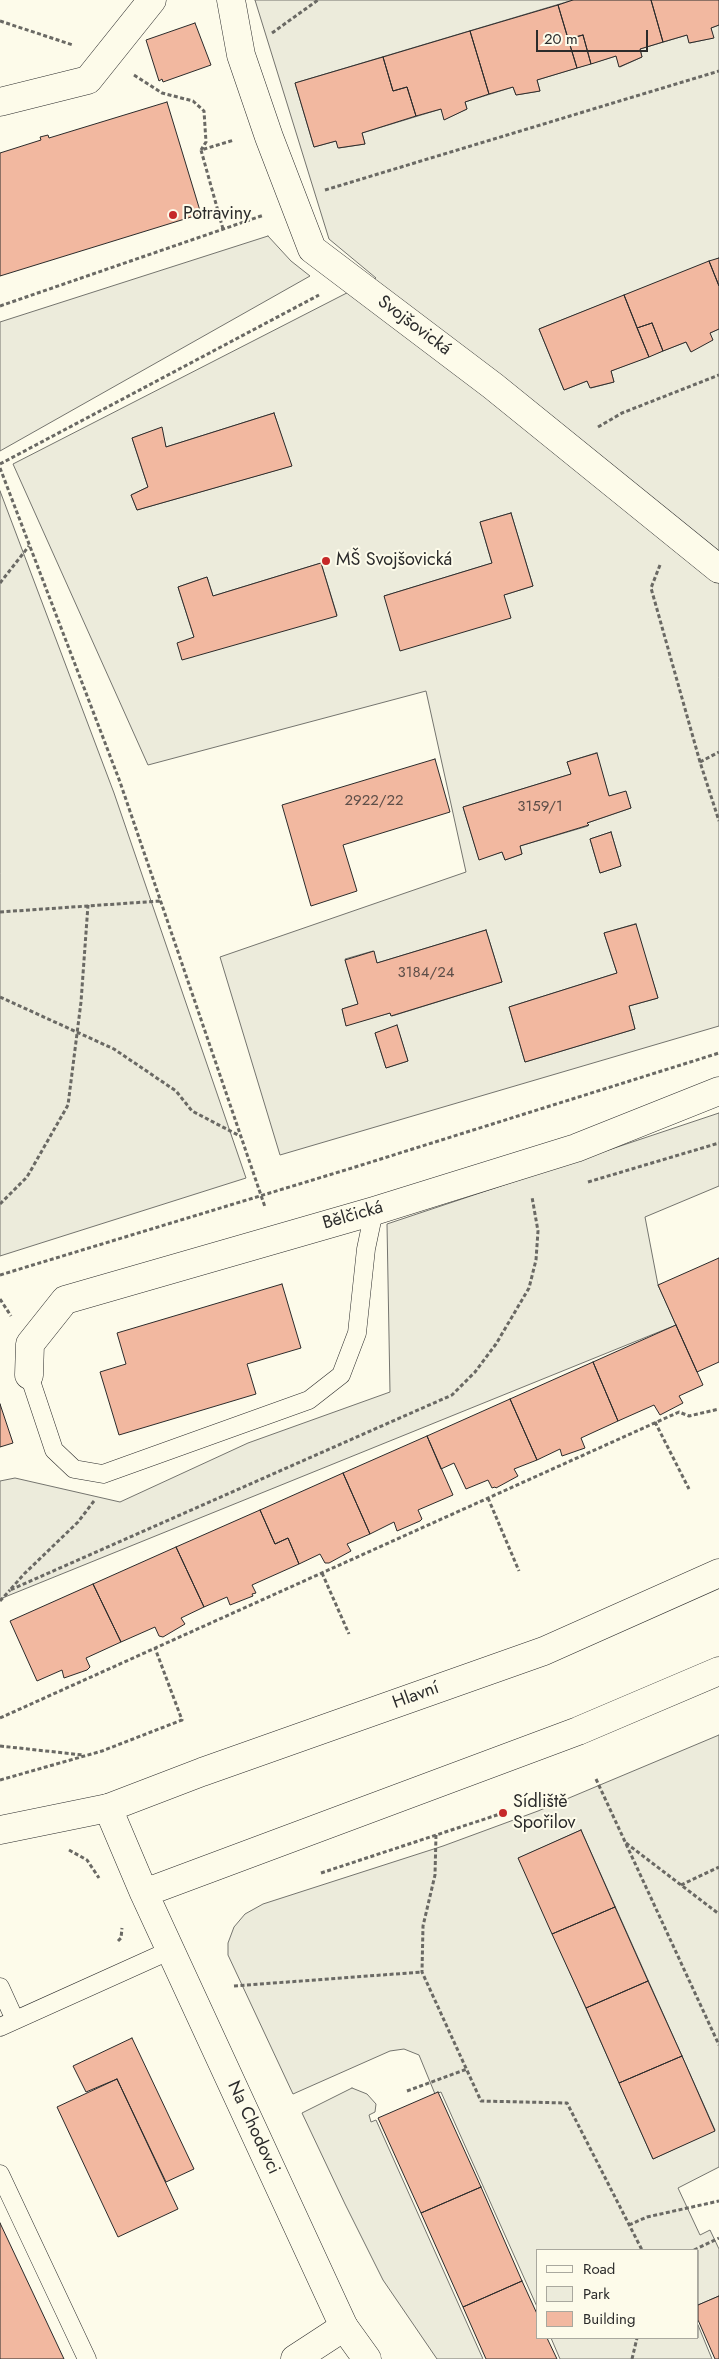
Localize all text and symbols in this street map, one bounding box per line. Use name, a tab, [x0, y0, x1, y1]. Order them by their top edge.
scale bar	[539, 20, 652, 52]
text: 20 m	[544, 28, 578, 50]
place label: Potraviny	[183, 204, 251, 226]
marker: Potraviny	[167, 209, 179, 221]
street label: Svojšovická	[373, 291, 455, 361]
place label: MŠ Svojšovická	[336, 550, 452, 572]
marker: MŠ Svojšovická	[320, 555, 332, 567]
house number: 2922/22	[344, 792, 404, 810]
house number: 3159/1	[517, 798, 563, 816]
house number: 3184/24	[398, 964, 454, 982]
street label: Bělčická	[320, 1197, 386, 1235]
street label: Hlavní	[390, 1678, 442, 1714]
place label: Sídliště Spořilov	[513, 1792, 575, 1835]
marker: Sídliště Spořilov	[497, 1807, 509, 1819]
street label: Na Chodovci	[222, 2078, 284, 2178]
legend	[536, 2249, 699, 2339]
text: Road	[583, 2258, 615, 2280]
text: Park	[583, 2283, 610, 2305]
text: Building	[583, 2308, 635, 2330]

